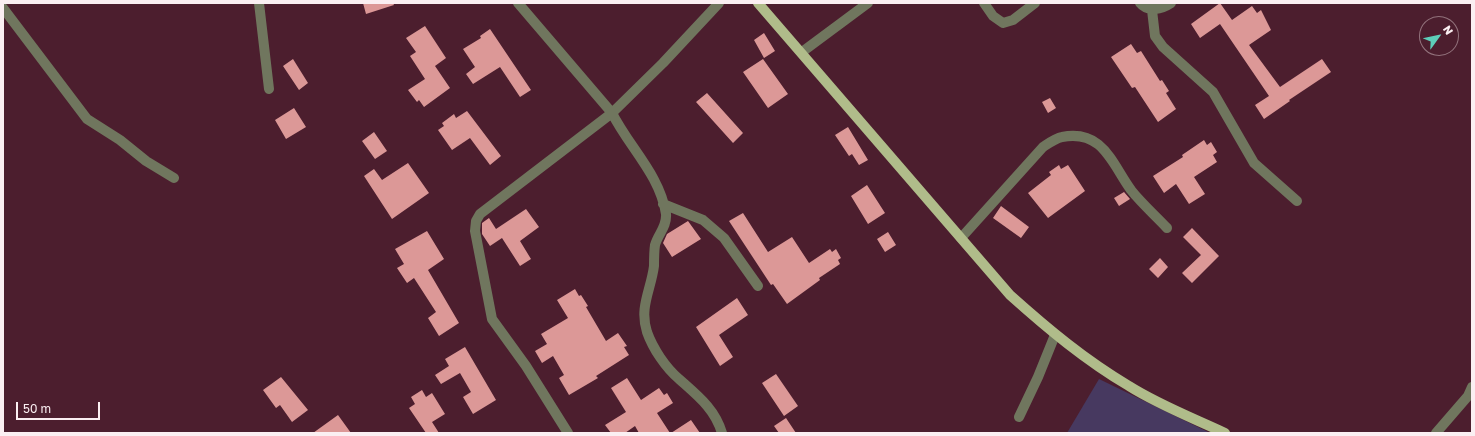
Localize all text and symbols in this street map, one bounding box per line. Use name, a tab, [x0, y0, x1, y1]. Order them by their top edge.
north arrow	[1419, 16, 1459, 56]
text: N	[1441, 23, 1456, 37]
scale bar	[18, 394, 102, 420]
text: 50 m	[23, 401, 51, 416]

